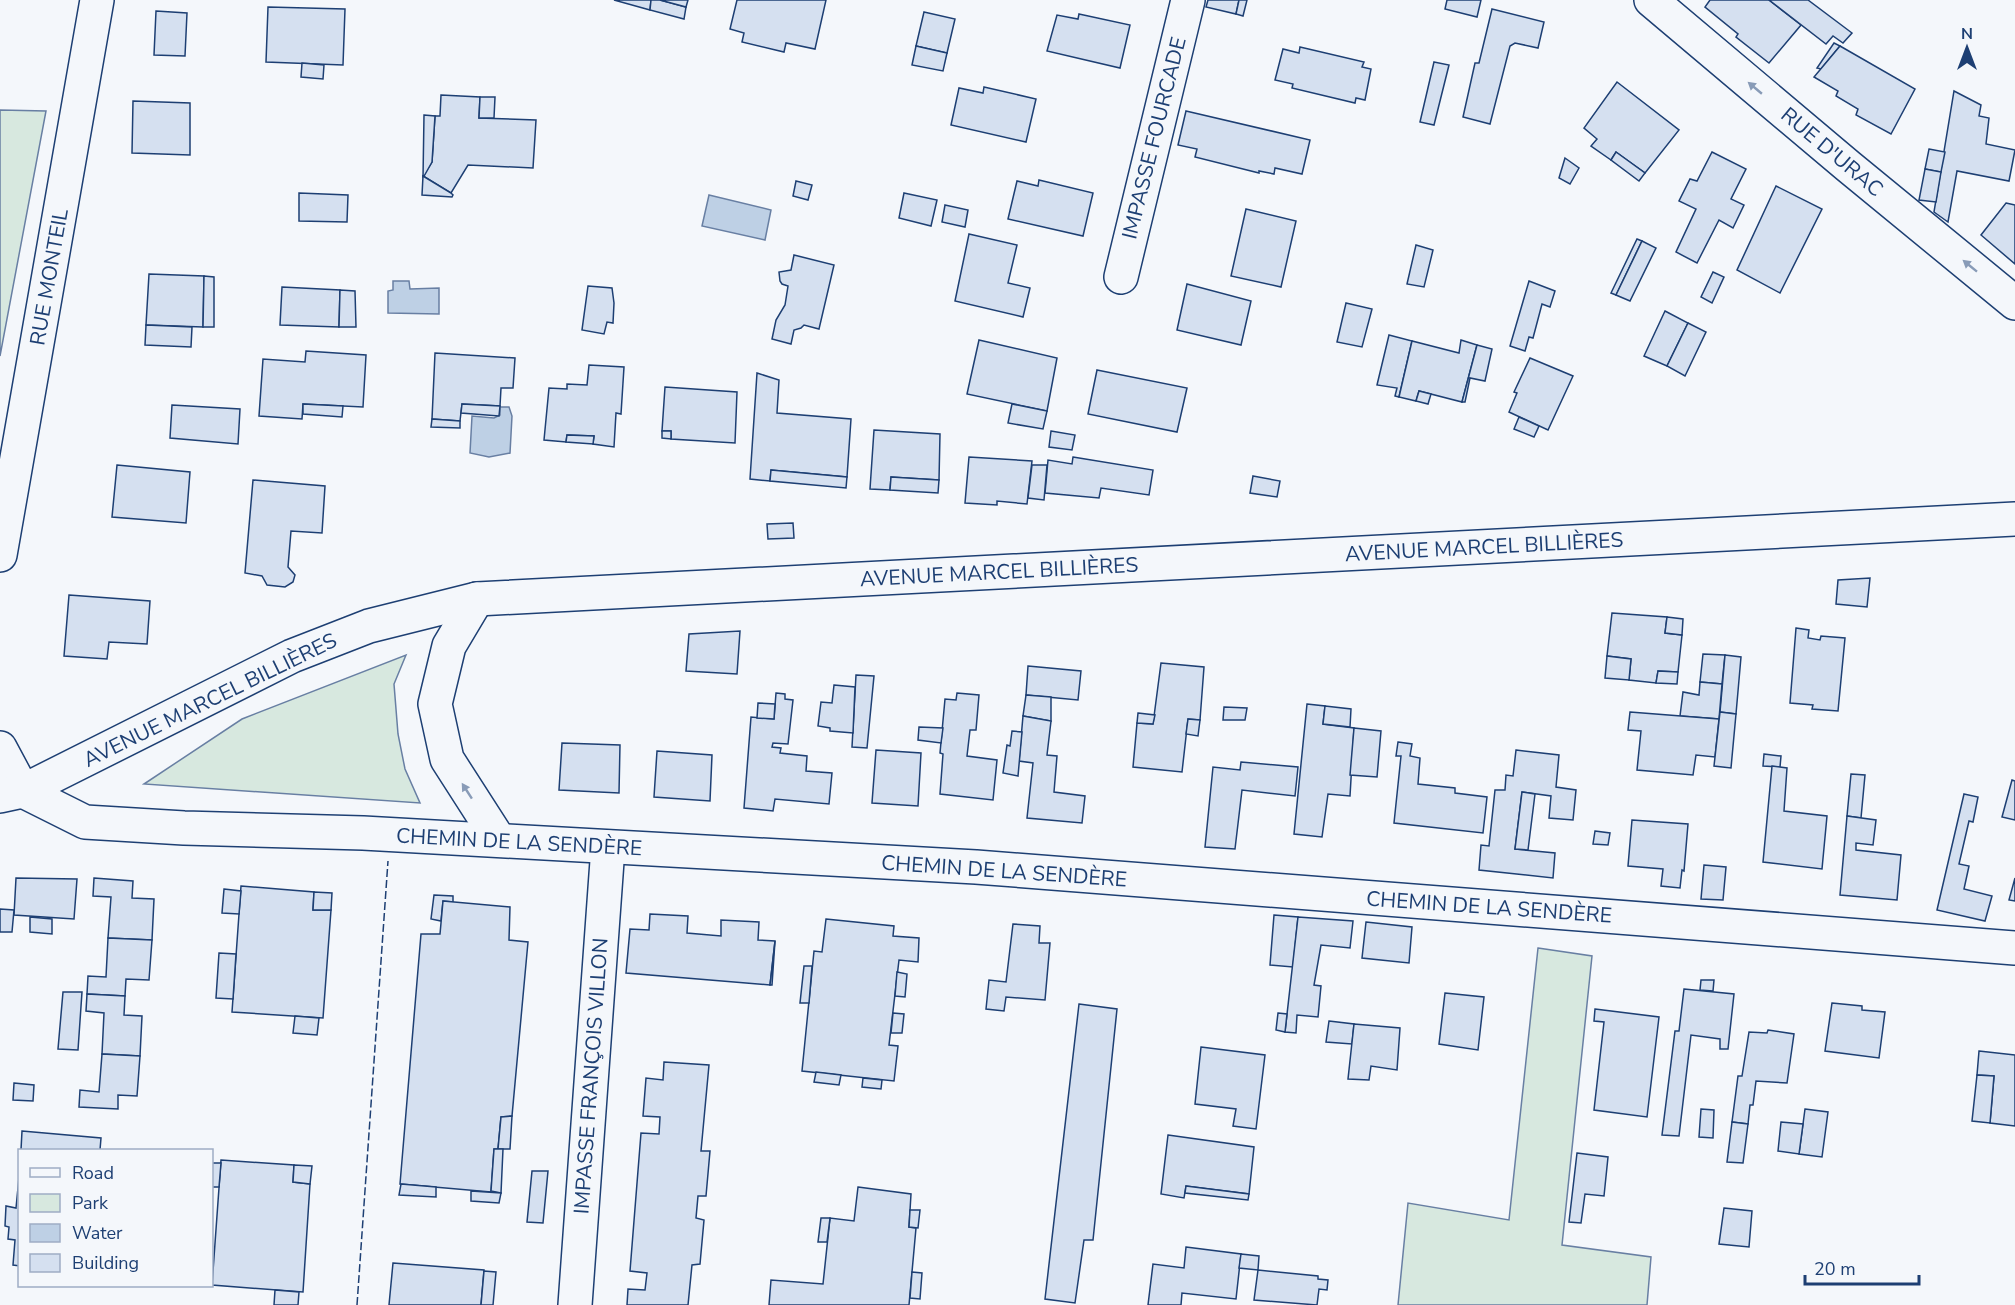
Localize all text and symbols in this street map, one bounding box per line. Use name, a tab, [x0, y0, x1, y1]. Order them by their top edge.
north arrow	[1937, 18, 1997, 78]
text: N	[1961, 23, 1973, 45]
street label: IMPASSE FOURCADE	[1115, 34, 1193, 242]
one-way arrow	[1748, 82, 1763, 95]
street label: RUE D'URAC	[1775, 101, 1889, 203]
street label: RUE MONTEIL	[23, 206, 75, 348]
one-way arrow	[1963, 260, 1978, 273]
street label: AVENUE MARCEL BILLIÈRES	[1344, 526, 1624, 568]
street label: AVENUE MARCEL BILLIÈRES	[859, 551, 1139, 593]
street label: AVENUE MARCEL BILLIÈRES	[79, 626, 341, 774]
one-way arrow	[462, 783, 473, 799]
street label: CHEMIN DE LA SENDÈRE	[395, 822, 643, 862]
street label: CHEMIN DE LA SENDÈRE	[880, 848, 1128, 894]
street label: CHEMIN DE LA SENDÈRE	[1365, 884, 1613, 930]
street label: IMPASSE FRANÇOIS VILLON	[567, 937, 615, 1215]
legend	[18, 1149, 213, 1287]
text: Road	[72, 1161, 114, 1185]
text: Park	[72, 1191, 109, 1215]
text: Water	[72, 1221, 123, 1245]
scale bar	[1805, 1248, 1919, 1286]
text: Building	[72, 1251, 139, 1275]
text: 20 m	[1814, 1257, 1856, 1281]

